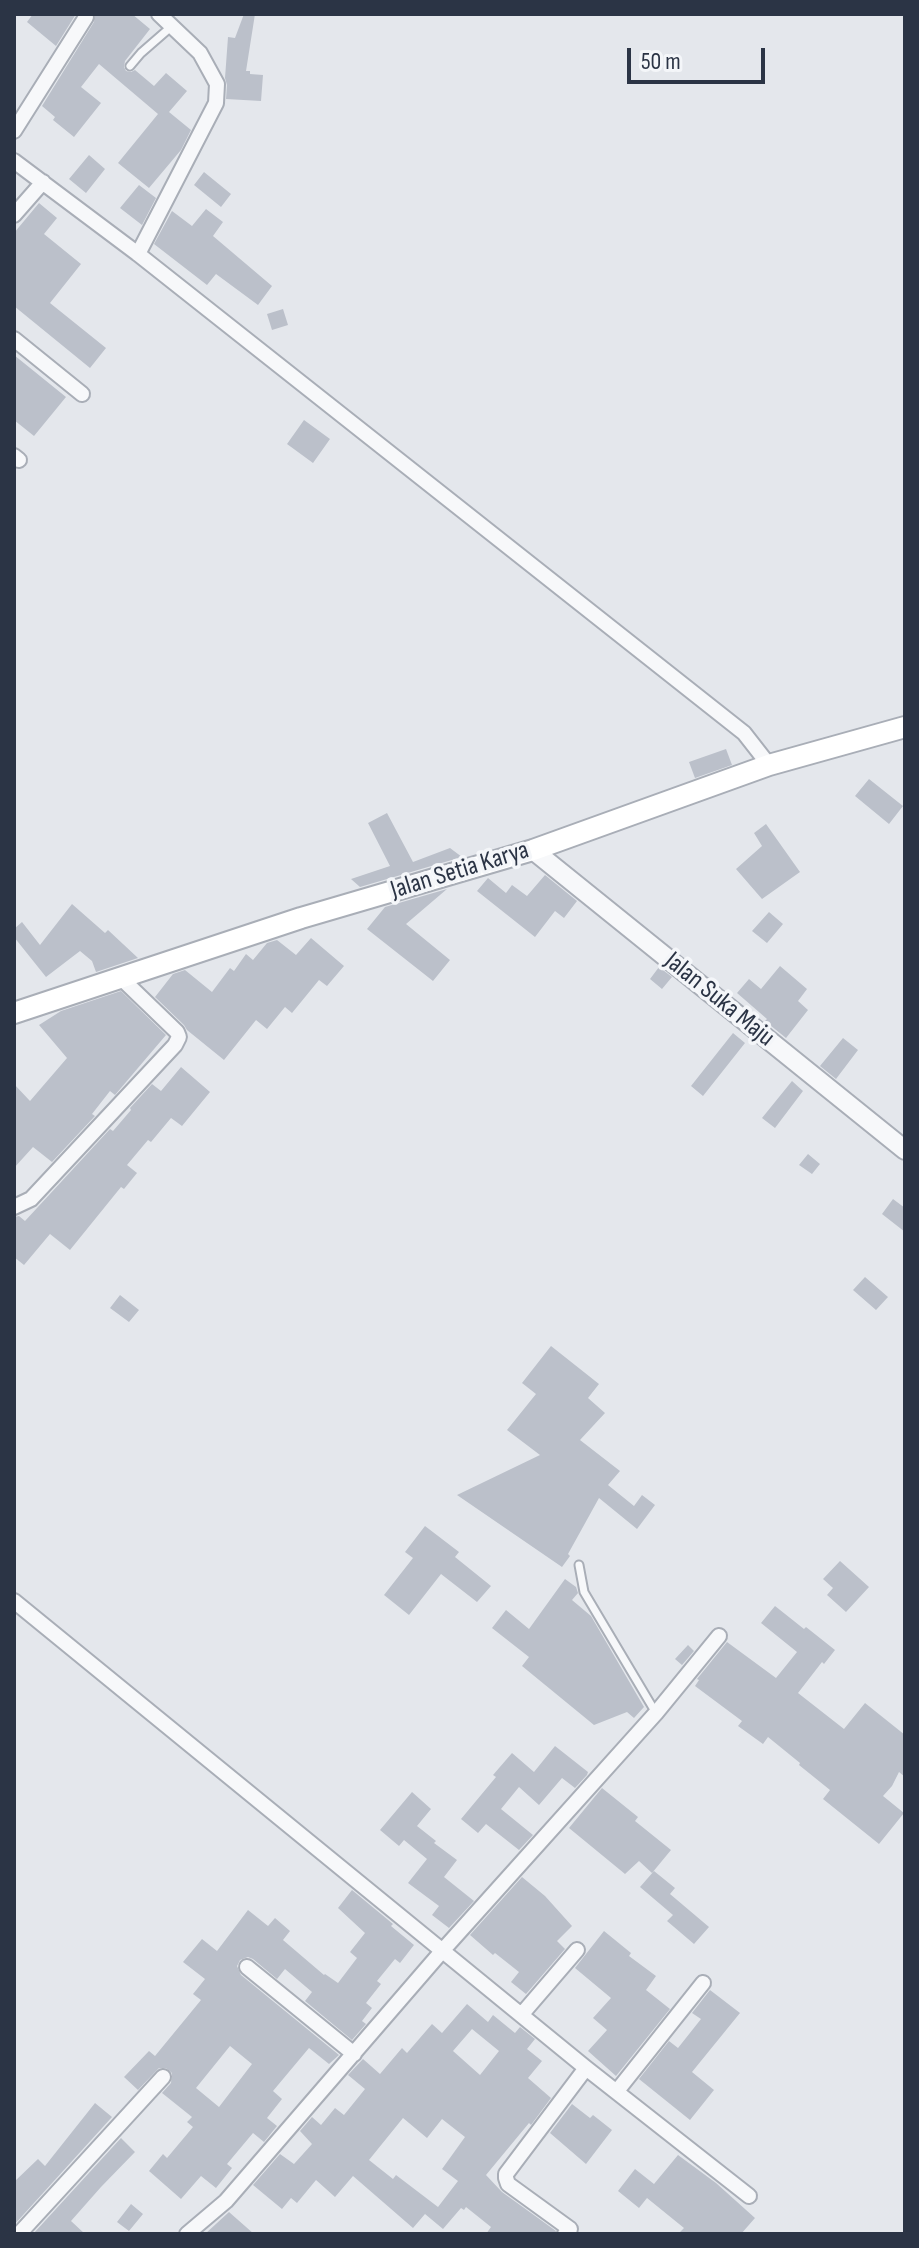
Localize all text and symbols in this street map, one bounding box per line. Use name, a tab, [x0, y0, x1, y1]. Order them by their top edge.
scale bar	[631, 32, 769, 82]
text: 50 m	[641, 47, 681, 76]
street label: Jalan Setia Karya	[387, 835, 533, 907]
street label: Jalan Suka Maju	[658, 946, 780, 1054]

